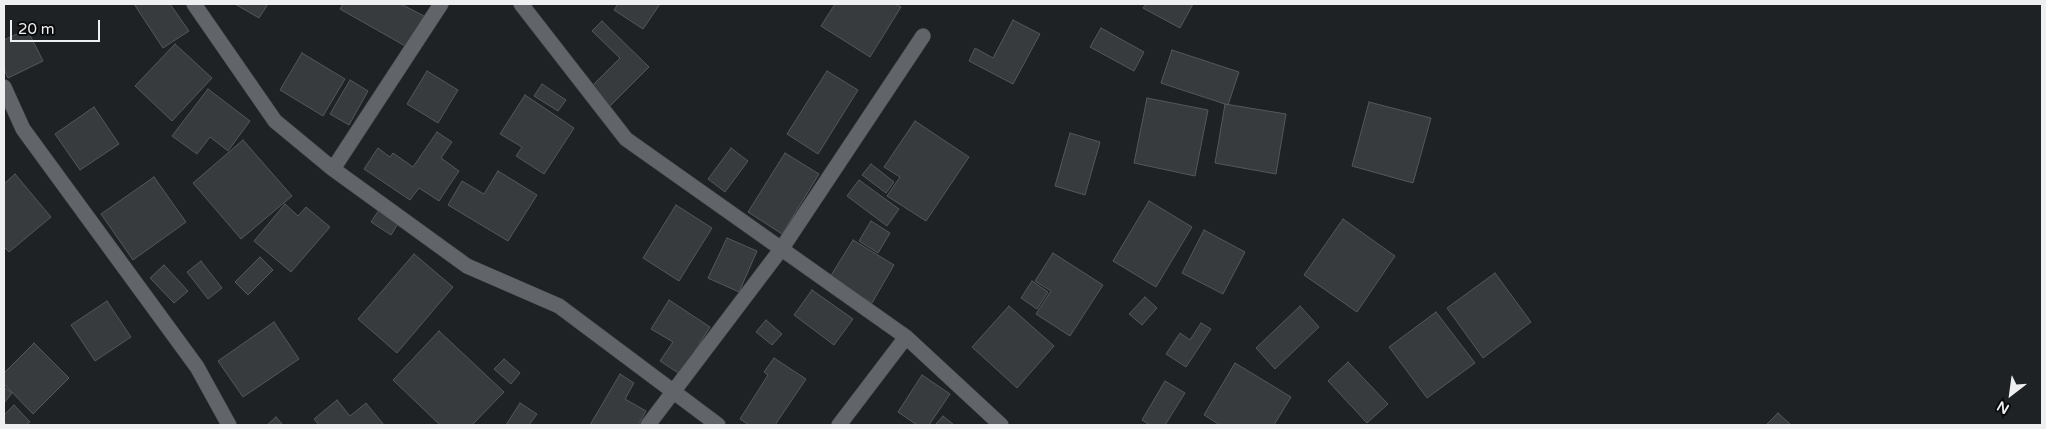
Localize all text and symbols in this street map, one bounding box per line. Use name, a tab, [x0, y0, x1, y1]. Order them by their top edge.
scale bar	[12, 10, 102, 42]
text: 20 m	[18, 20, 55, 38]
north arrow	[1986, 369, 2036, 419]
text: N	[1994, 397, 2012, 418]

